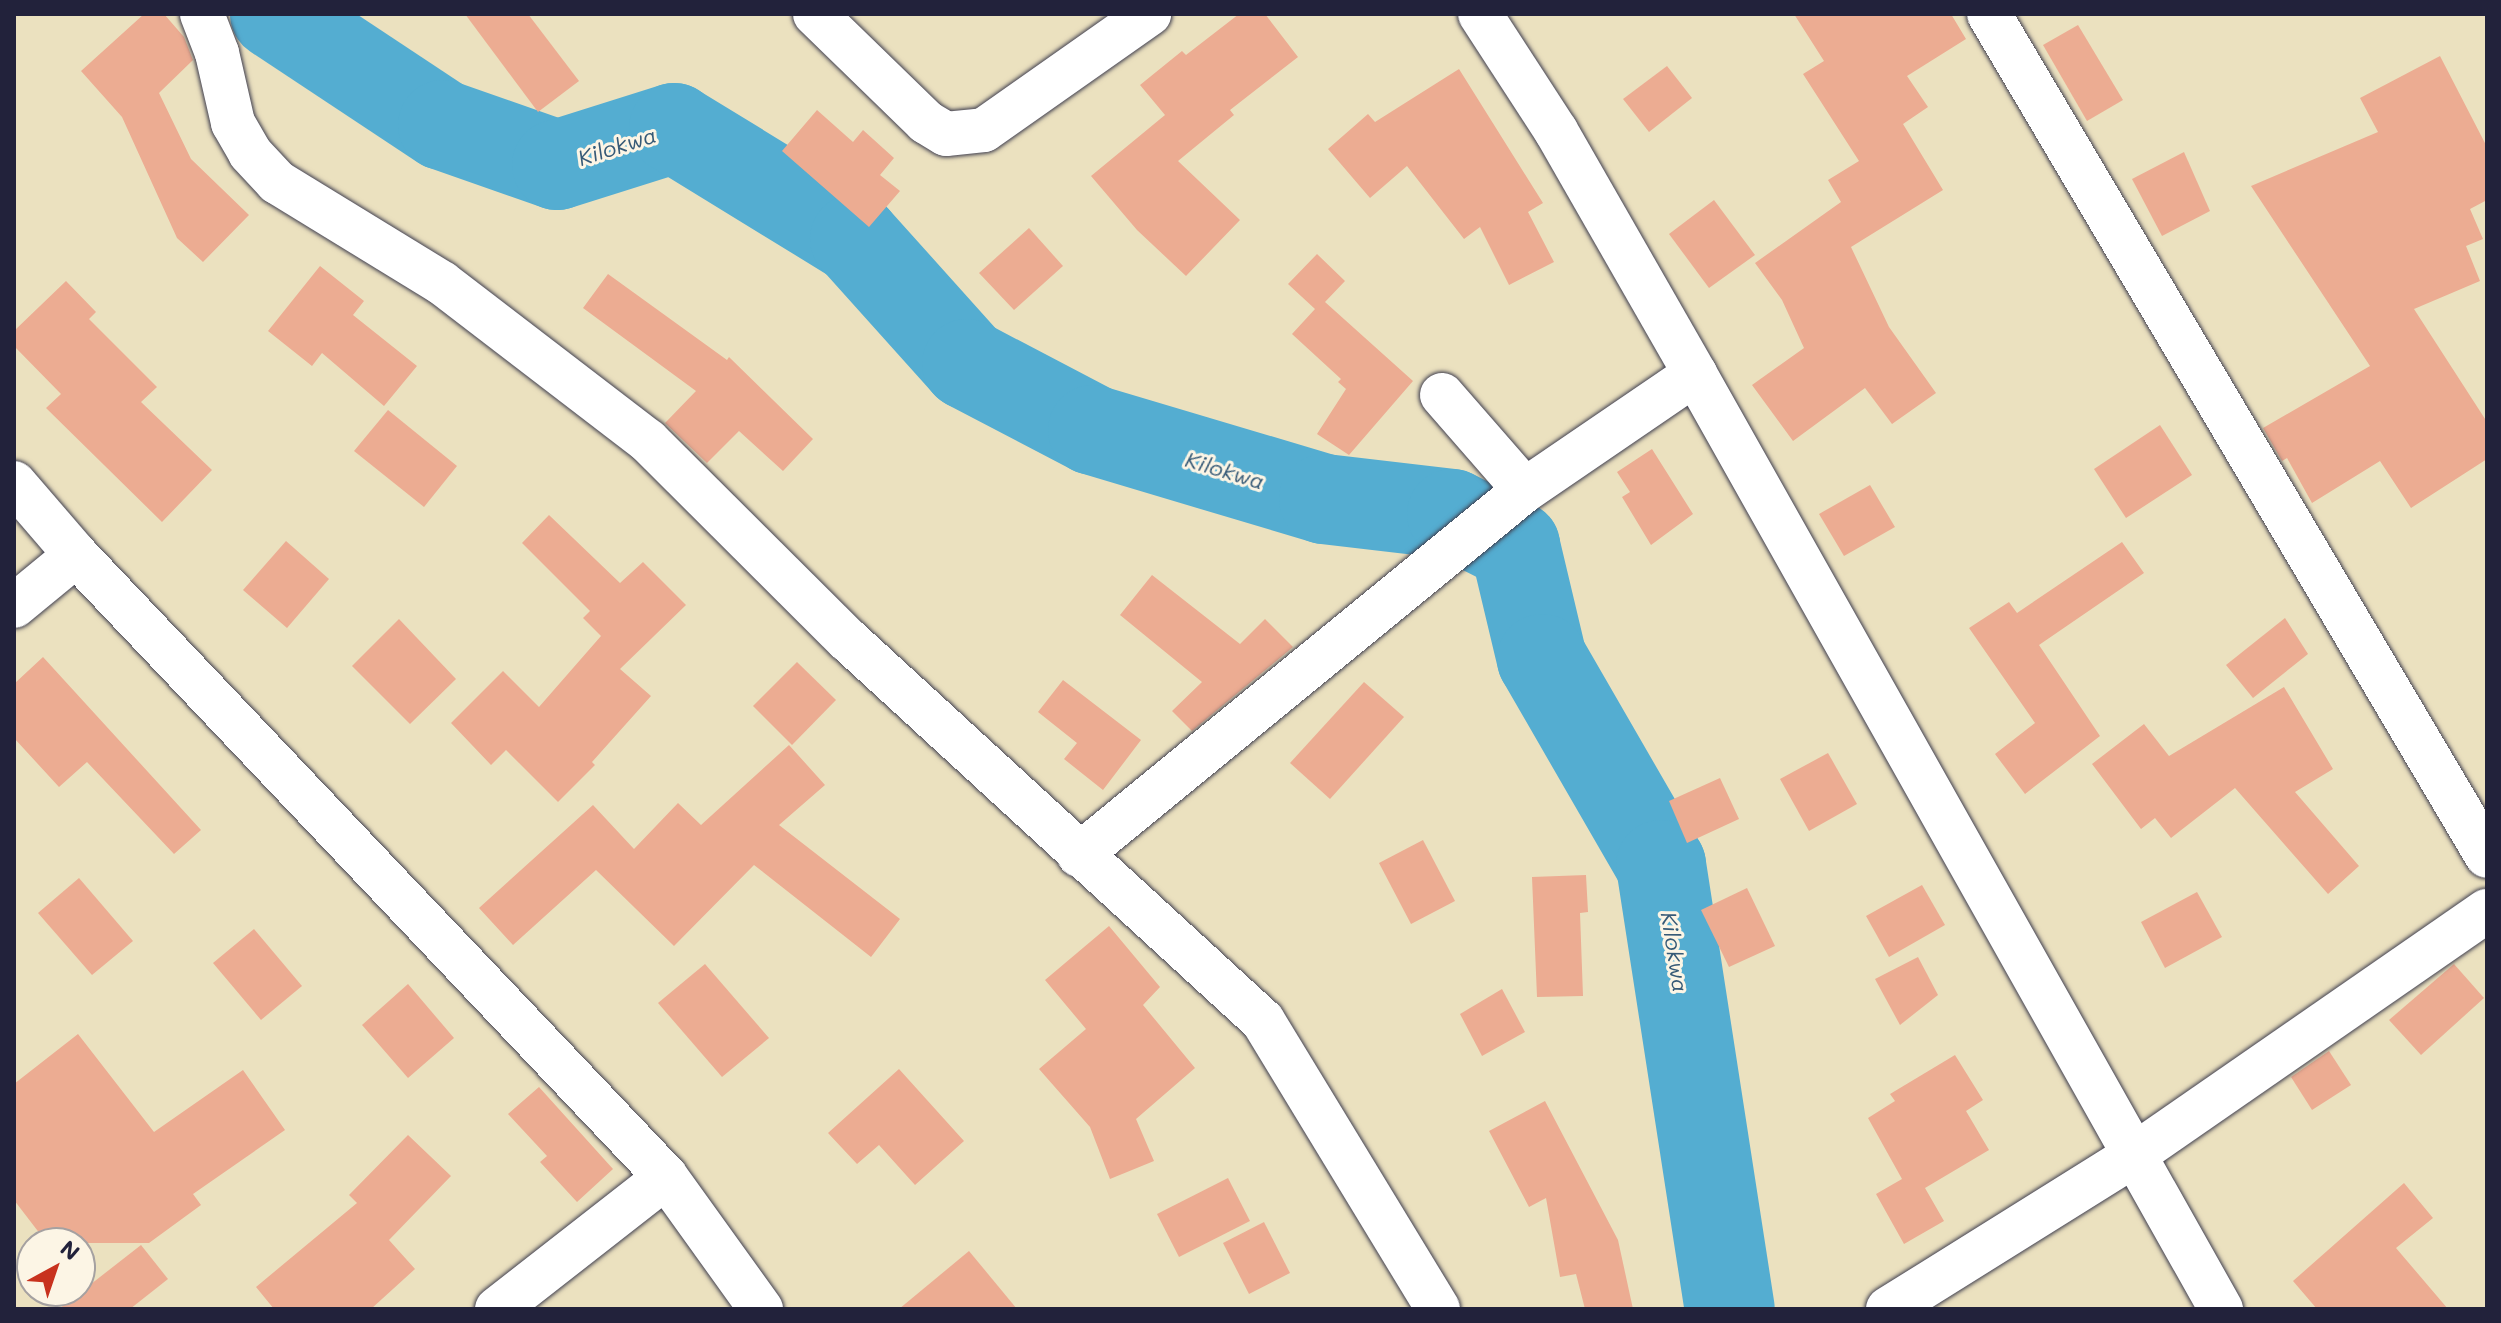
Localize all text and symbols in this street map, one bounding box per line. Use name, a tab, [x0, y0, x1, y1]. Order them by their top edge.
water label: Kilokwa	[574, 121, 660, 171]
water label: Kilokwa	[1182, 446, 1268, 494]
water label: Kilokwa	[1656, 910, 1694, 994]
north arrow	[16, 1227, 96, 1307]
text: N	[55, 1233, 86, 1266]

